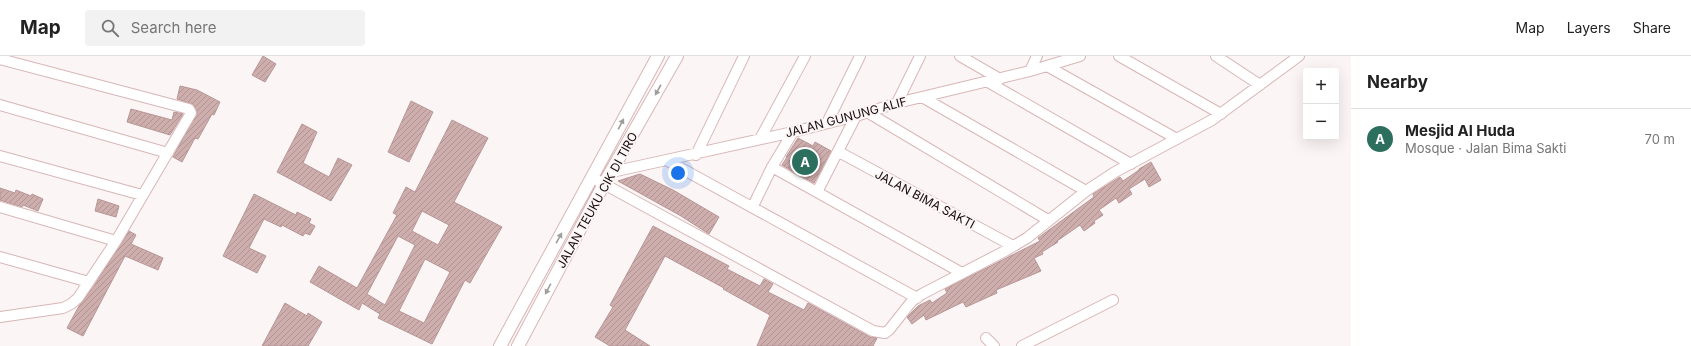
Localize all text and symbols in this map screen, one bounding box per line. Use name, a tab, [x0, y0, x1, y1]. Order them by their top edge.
search box	[85, 10, 365, 46]
text: Map	[20, 16, 61, 39]
icon: search	[99, 17, 121, 39]
text: Search here	[131, 18, 216, 37]
text: Map	[1516, 19, 1545, 36]
text: Layers	[1567, 19, 1611, 36]
text: Share	[1633, 19, 1671, 36]
map controls	[1303, 68, 1339, 140]
button: +	[1303, 68, 1339, 104]
text: Nearby	[1367, 72, 1428, 92]
one-way arrow	[655, 84, 662, 96]
street label: JALAN GUNUNG ALIF	[784, 94, 908, 140]
button: −	[1303, 104, 1339, 140]
one-way arrow	[618, 118, 625, 130]
text: Mesjid Al Huda	[1405, 121, 1515, 140]
street label: JALAN TEUKU CIK DI TIRO	[553, 129, 641, 271]
text: A	[1375, 131, 1385, 147]
text: 70 m	[1645, 131, 1675, 147]
text: Mosque · Jalan Bima Sakti	[1405, 140, 1566, 156]
pin: A	[792, 147, 818, 177]
your location	[668, 163, 688, 183]
street label: JALAN BIMA SAKTI	[872, 166, 978, 232]
one-way arrow	[556, 232, 562, 244]
one-way arrow	[544, 284, 551, 295]

